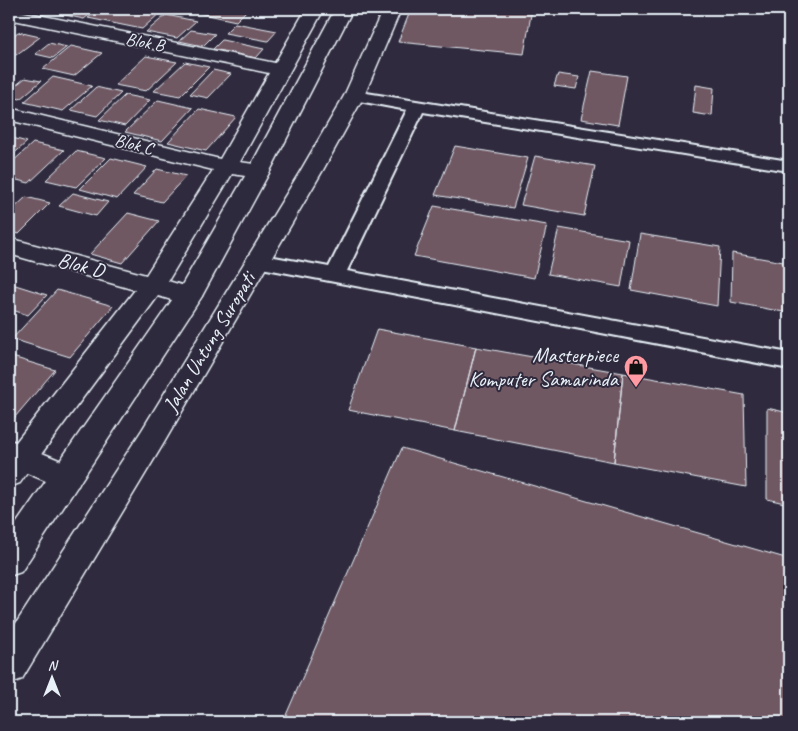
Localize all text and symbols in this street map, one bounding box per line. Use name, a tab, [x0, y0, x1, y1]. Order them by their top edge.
street label: Blok B	[124, 27, 168, 57]
street label: Blok C	[113, 129, 158, 160]
street label: Blok D	[55, 246, 109, 284]
street label: Jalan Untung Suropati	[157, 265, 262, 417]
place label: Masterpiece Komputer Samarinda	[468, 342, 620, 392]
shop icon: Masterpiece Komputer Samarinda	[623, 354, 649, 388]
north arrow	[28, 654, 78, 704]
text: N	[48, 657, 59, 674]

